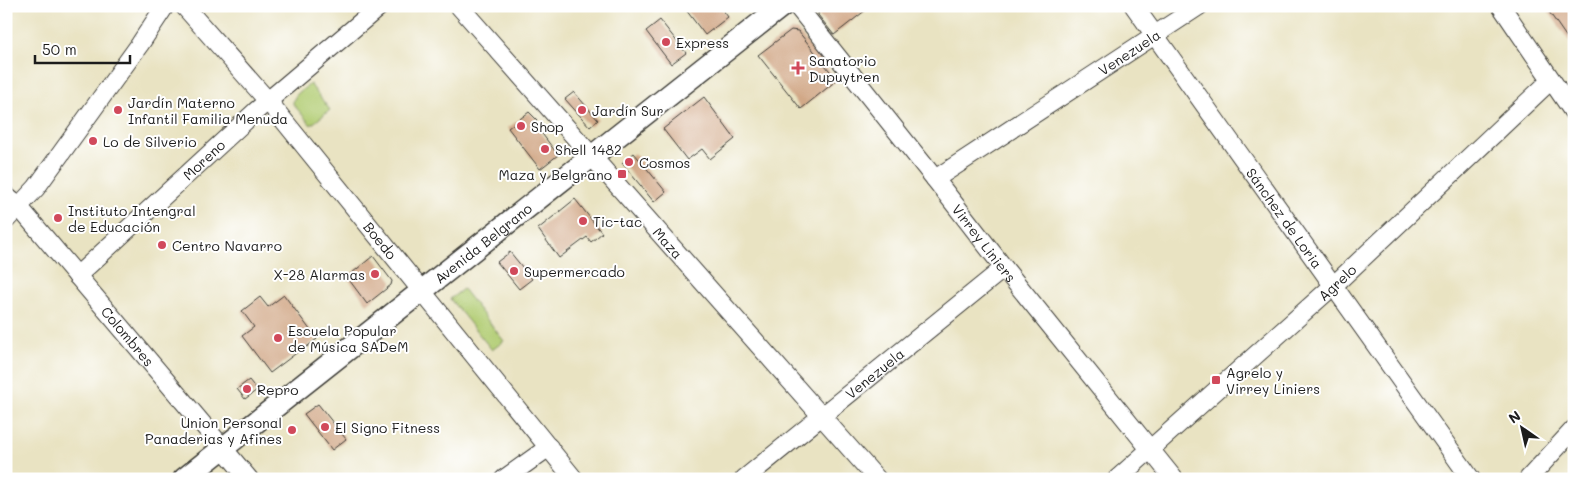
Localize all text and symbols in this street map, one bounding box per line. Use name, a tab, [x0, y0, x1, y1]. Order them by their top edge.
street label: Venezuela	[1094, 25, 1164, 79]
scale bar	[35, 32, 130, 64]
place label: Express	[676, 33, 729, 52]
marker: Express	[660, 36, 672, 48]
text: 50 m	[42, 39, 77, 59]
place label: Sanatorio Dupuytren	[809, 51, 880, 86]
marker: Sanatorio Dupuytren	[791, 61, 805, 75]
place label: Jardín Materno Infantil Familia Menuda	[128, 93, 288, 128]
place label: Jardín Sur	[592, 101, 664, 120]
marker: Jardín Materno Infantil Familia Menuda	[112, 104, 124, 116]
marker: Jardín Sur	[576, 104, 588, 116]
place label: Shop	[531, 117, 564, 136]
marker: Shop	[515, 120, 527, 132]
place label: Lo de Silverio	[103, 132, 197, 151]
marker: Lo de Silverio	[87, 135, 99, 147]
street label: Moreno	[178, 135, 229, 184]
place label: Shell 1482	[555, 140, 622, 159]
marker: Shell 1482	[539, 143, 551, 155]
place label: Cosmos	[639, 153, 690, 172]
marker: Cosmos	[623, 156, 635, 168]
street label: Sánchez de Loria	[1243, 164, 1327, 272]
place label: Maza y Belgrano	[499, 165, 612, 184]
marker: Maza y Belgrano	[616, 168, 628, 180]
street label: Avenida Belgrano	[430, 198, 536, 287]
street label: Virrey Liniers	[948, 200, 1021, 286]
place label: Instituto Intengral de Educación	[68, 201, 196, 236]
marker: Instituto Intengral de Educación	[52, 212, 64, 224]
place label: Tic-tac	[593, 212, 642, 231]
marker: Tic-tac	[577, 215, 589, 227]
street label: Boedo	[360, 218, 402, 263]
street label: Maza	[649, 223, 687, 263]
place label: Centro Navarro	[172, 236, 282, 255]
marker: Centro Navarro	[156, 239, 168, 251]
street label: Agrelo	[1314, 260, 1360, 305]
place label: Supermercado	[524, 262, 625, 281]
place label: X-28 Alarmas	[273, 265, 365, 284]
marker: Supermercado	[508, 265, 520, 277]
marker: X-28 Alarmas	[369, 268, 381, 280]
street label: Colombres	[97, 302, 159, 370]
place label: Escuela Popular de Música SADeM	[288, 321, 408, 356]
marker: Escuela Popular de Música SADeM	[272, 332, 284, 344]
street label: Venezuela	[841, 344, 908, 403]
place label: Agrelo y Virrey Liniers	[1226, 363, 1320, 398]
marker: Agrelo y Virrey Liniers	[1210, 374, 1222, 386]
place label: Repro	[257, 380, 299, 399]
marker: Repro	[241, 383, 253, 395]
north arrow	[1498, 402, 1548, 452]
text: N	[1505, 406, 1524, 428]
place label: Union Personal Panaderias y Afines	[145, 413, 282, 448]
place label: El Signo Fitness	[335, 418, 440, 437]
marker: El Signo Fitness	[319, 421, 331, 433]
marker: Union Personal Panaderias y Afines	[286, 424, 298, 436]

